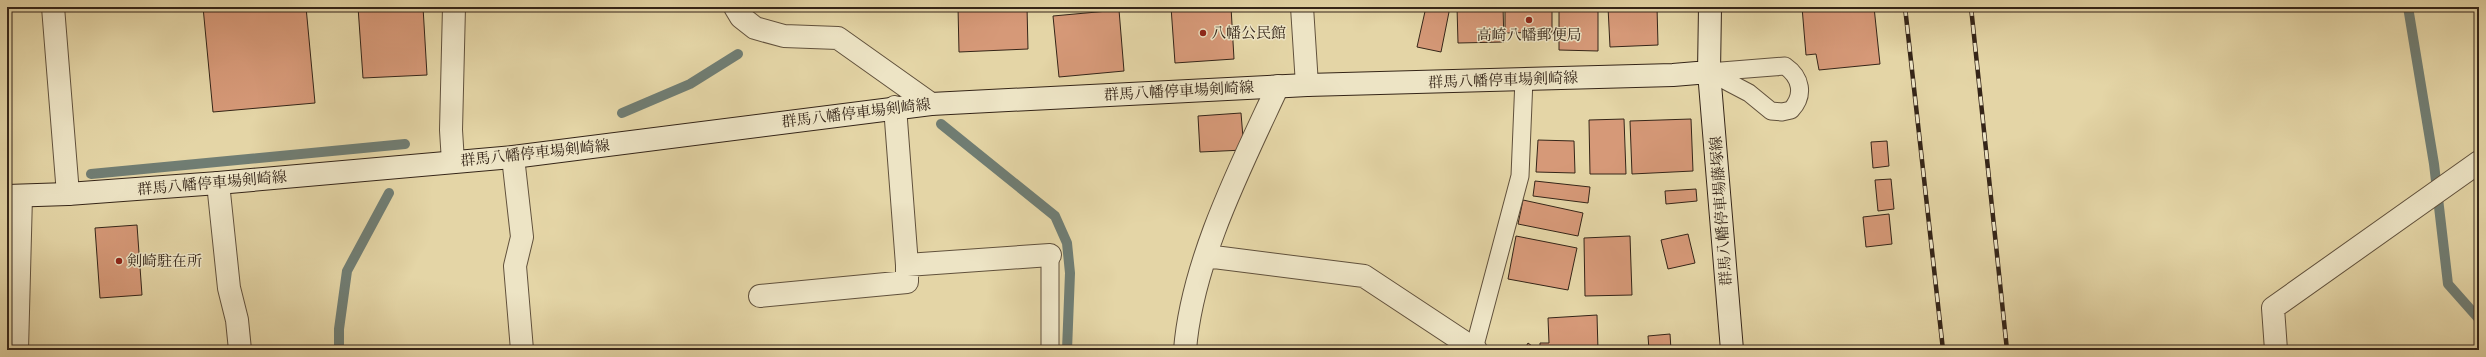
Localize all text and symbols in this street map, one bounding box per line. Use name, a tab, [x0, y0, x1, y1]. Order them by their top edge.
marker: 高崎八幡郵便局	[1524, 15, 1534, 25]
place label: 八幡公民館	[1211, 24, 1286, 43]
place label: 高崎八幡郵便局	[1476, 26, 1582, 45]
marker: 八幡公民館	[1198, 28, 1208, 38]
street label: 群馬八幡停車場剣崎線	[1428, 68, 1578, 93]
street label: 群馬八幡停車場剣崎線	[1104, 78, 1254, 105]
street label: 群馬八幡停車場剣崎線	[780, 95, 932, 132]
street label: 群馬八幡停車場藤塚線	[1707, 135, 1736, 286]
street label: 群馬八幡停車場剣崎線	[459, 136, 611, 171]
street label: 群馬八幡停車場剣崎線	[136, 167, 288, 199]
place label: 剣崎駐在所	[127, 252, 202, 271]
marker: 剣崎駐在所	[114, 256, 124, 266]

